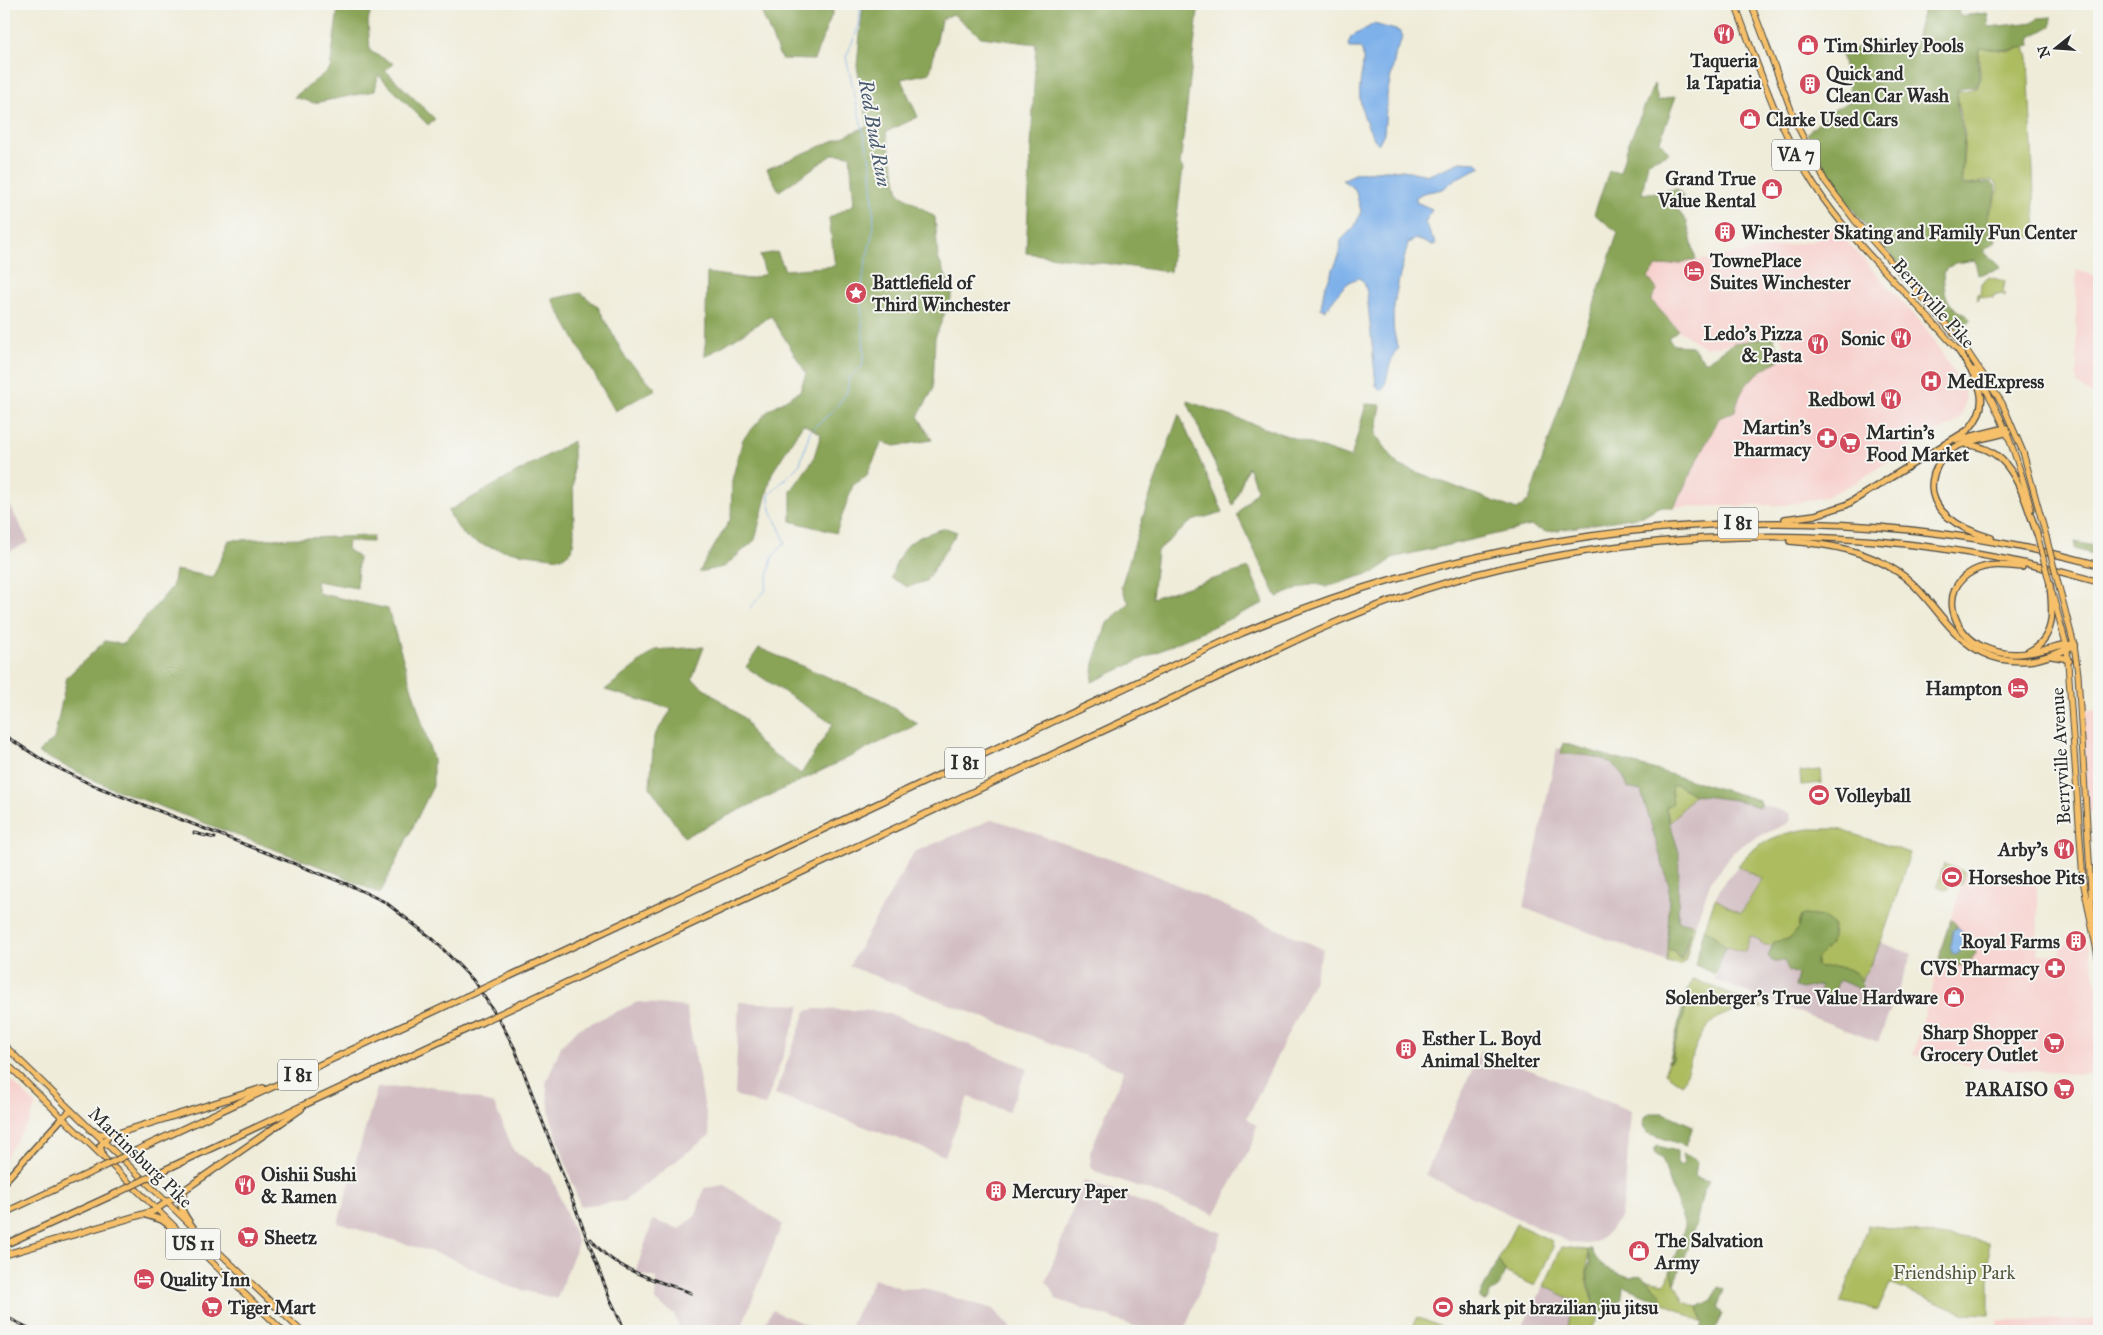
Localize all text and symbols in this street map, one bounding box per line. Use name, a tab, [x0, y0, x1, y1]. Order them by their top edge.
restaurant icon: Taqueria la Tapatia	[1712, 22, 1736, 46]
north arrow	[2030, 22, 2080, 72]
shop icon: Tim Shirley Pools	[1796, 33, 1820, 57]
place label: Tim Shirley Pools	[1823, 34, 1964, 58]
text: N	[2034, 43, 2054, 60]
place label: Taqueria la Tapatia	[1686, 49, 1762, 95]
place label: Quick and Clean Car Wash	[1826, 62, 1950, 107]
building icon: Quick and Clean Car Wash	[1798, 72, 1822, 96]
water label: Red Bud Run	[854, 76, 896, 189]
shop icon: Clarke Used Cars	[1738, 107, 1762, 131]
place label: Clarke Used Cars	[1766, 108, 1898, 131]
road number: VA 7	[1772, 140, 1820, 170]
place label: Grand True Value Rental	[1657, 167, 1757, 212]
shop icon: Grand True Value Rental	[1760, 177, 1784, 201]
building icon: Winchester Skating and Family Fun Center	[1713, 220, 1737, 244]
place label: Winchester Skating and Family Fun Center	[1741, 221, 2078, 245]
place label: TownePlace Suites Winchester	[1709, 249, 1851, 294]
street label: Berryville Pike	[1887, 254, 1980, 353]
hotel icon: TownePlace Suites Winchester	[1682, 259, 1706, 283]
place label: Battlefield of Third Winchester	[871, 271, 1011, 316]
place icon: Battlefield of Third Winchester	[844, 281, 868, 305]
place label: Ledo's Pizza & Pasta	[1703, 322, 1803, 367]
restaurant icon: Sonic	[1889, 326, 1913, 350]
place label: Sonic	[1841, 327, 1885, 350]
restaurant icon: Ledo's Pizza & Pasta	[1806, 332, 1830, 356]
hospital icon: MedExpress	[1919, 369, 1943, 393]
place label: MedExpress	[1947, 370, 2044, 394]
restaurant icon: Redbowl	[1879, 387, 1903, 411]
place label: Redbowl	[1808, 388, 1876, 411]
place label: Martin's Pharmacy	[1734, 416, 1812, 462]
place label: Martin's Food Market	[1866, 421, 1969, 466]
pharmacy icon: Martin's Pharmacy	[1815, 426, 1839, 450]
supermarket icon: Martin's Food Market	[1838, 431, 1862, 455]
road number: I 81	[1718, 508, 1758, 538]
hotel icon: Hampton	[2006, 676, 2030, 700]
place label: Hampton	[1925, 677, 2003, 701]
street label: Berryville Avenue	[2045, 687, 2076, 825]
road number: I 81	[945, 748, 985, 778]
sports icon: Volleyball	[1807, 783, 1831, 807]
place label: Volleyball	[1834, 784, 1912, 808]
restaurant icon: Arby's	[2052, 837, 2076, 861]
place label: Arby's	[1996, 838, 2048, 862]
sports icon: Horseshoe Pits	[1940, 865, 1964, 889]
place label: Horseshoe Pits	[1968, 866, 2085, 889]
building icon: Royal Farms	[2064, 929, 2088, 953]
place label: Royal Farms	[1961, 930, 2060, 954]
pharmacy icon: CVS Pharmacy	[2043, 956, 2067, 980]
place label: CVS Pharmacy	[1920, 957, 2040, 981]
shop icon: Solenberger's True Value Hardware	[1942, 985, 1966, 1009]
place label: Solenberger's True Value Hardware	[1665, 986, 1938, 1010]
place label: Sharp Shopper Grocery Outlet	[1920, 1021, 2039, 1067]
place label: Esther L. Boyd Animal Shelter	[1420, 1027, 1542, 1072]
supermarket icon: Sharp Shopper Grocery Outlet	[2042, 1031, 2066, 1055]
building icon: Esther L. Boyd Animal Shelter	[1394, 1037, 1418, 1061]
road number: I 81	[278, 1060, 318, 1090]
supermarket icon: PARAISO	[2052, 1077, 2076, 1101]
place label: PARAISO	[1965, 1078, 2048, 1101]
street label: Martinsburg Pike	[83, 1102, 198, 1214]
place label: Oishii Sushi & Ramen	[261, 1163, 357, 1208]
restaurant icon: Oishii Sushi & Ramen	[233, 1173, 257, 1197]
building icon: Mercury Paper	[984, 1179, 1008, 1203]
place label: Mercury Paper	[1012, 1180, 1129, 1204]
supermarket icon: Sheetz	[236, 1225, 260, 1249]
place label: Sheetz	[264, 1226, 317, 1249]
road number: US 11	[166, 1228, 220, 1260]
place label: The Salvation Army	[1653, 1229, 1764, 1275]
shop icon: The Salvation Army	[1627, 1239, 1651, 1263]
park label: Friendship Park	[1893, 1261, 2015, 1284]
hotel icon: Quality Inn	[132, 1267, 156, 1291]
place label: Quality Inn	[160, 1268, 251, 1292]
supermarket icon: Tiger Mart	[200, 1295, 224, 1319]
sports icon: shark pit brazilian jiu jitsu	[1431, 1295, 1455, 1319]
place label: Tiger Mart	[227, 1296, 316, 1320]
place label: shark pit brazilian jiu jitsu	[1459, 1296, 1659, 1320]

